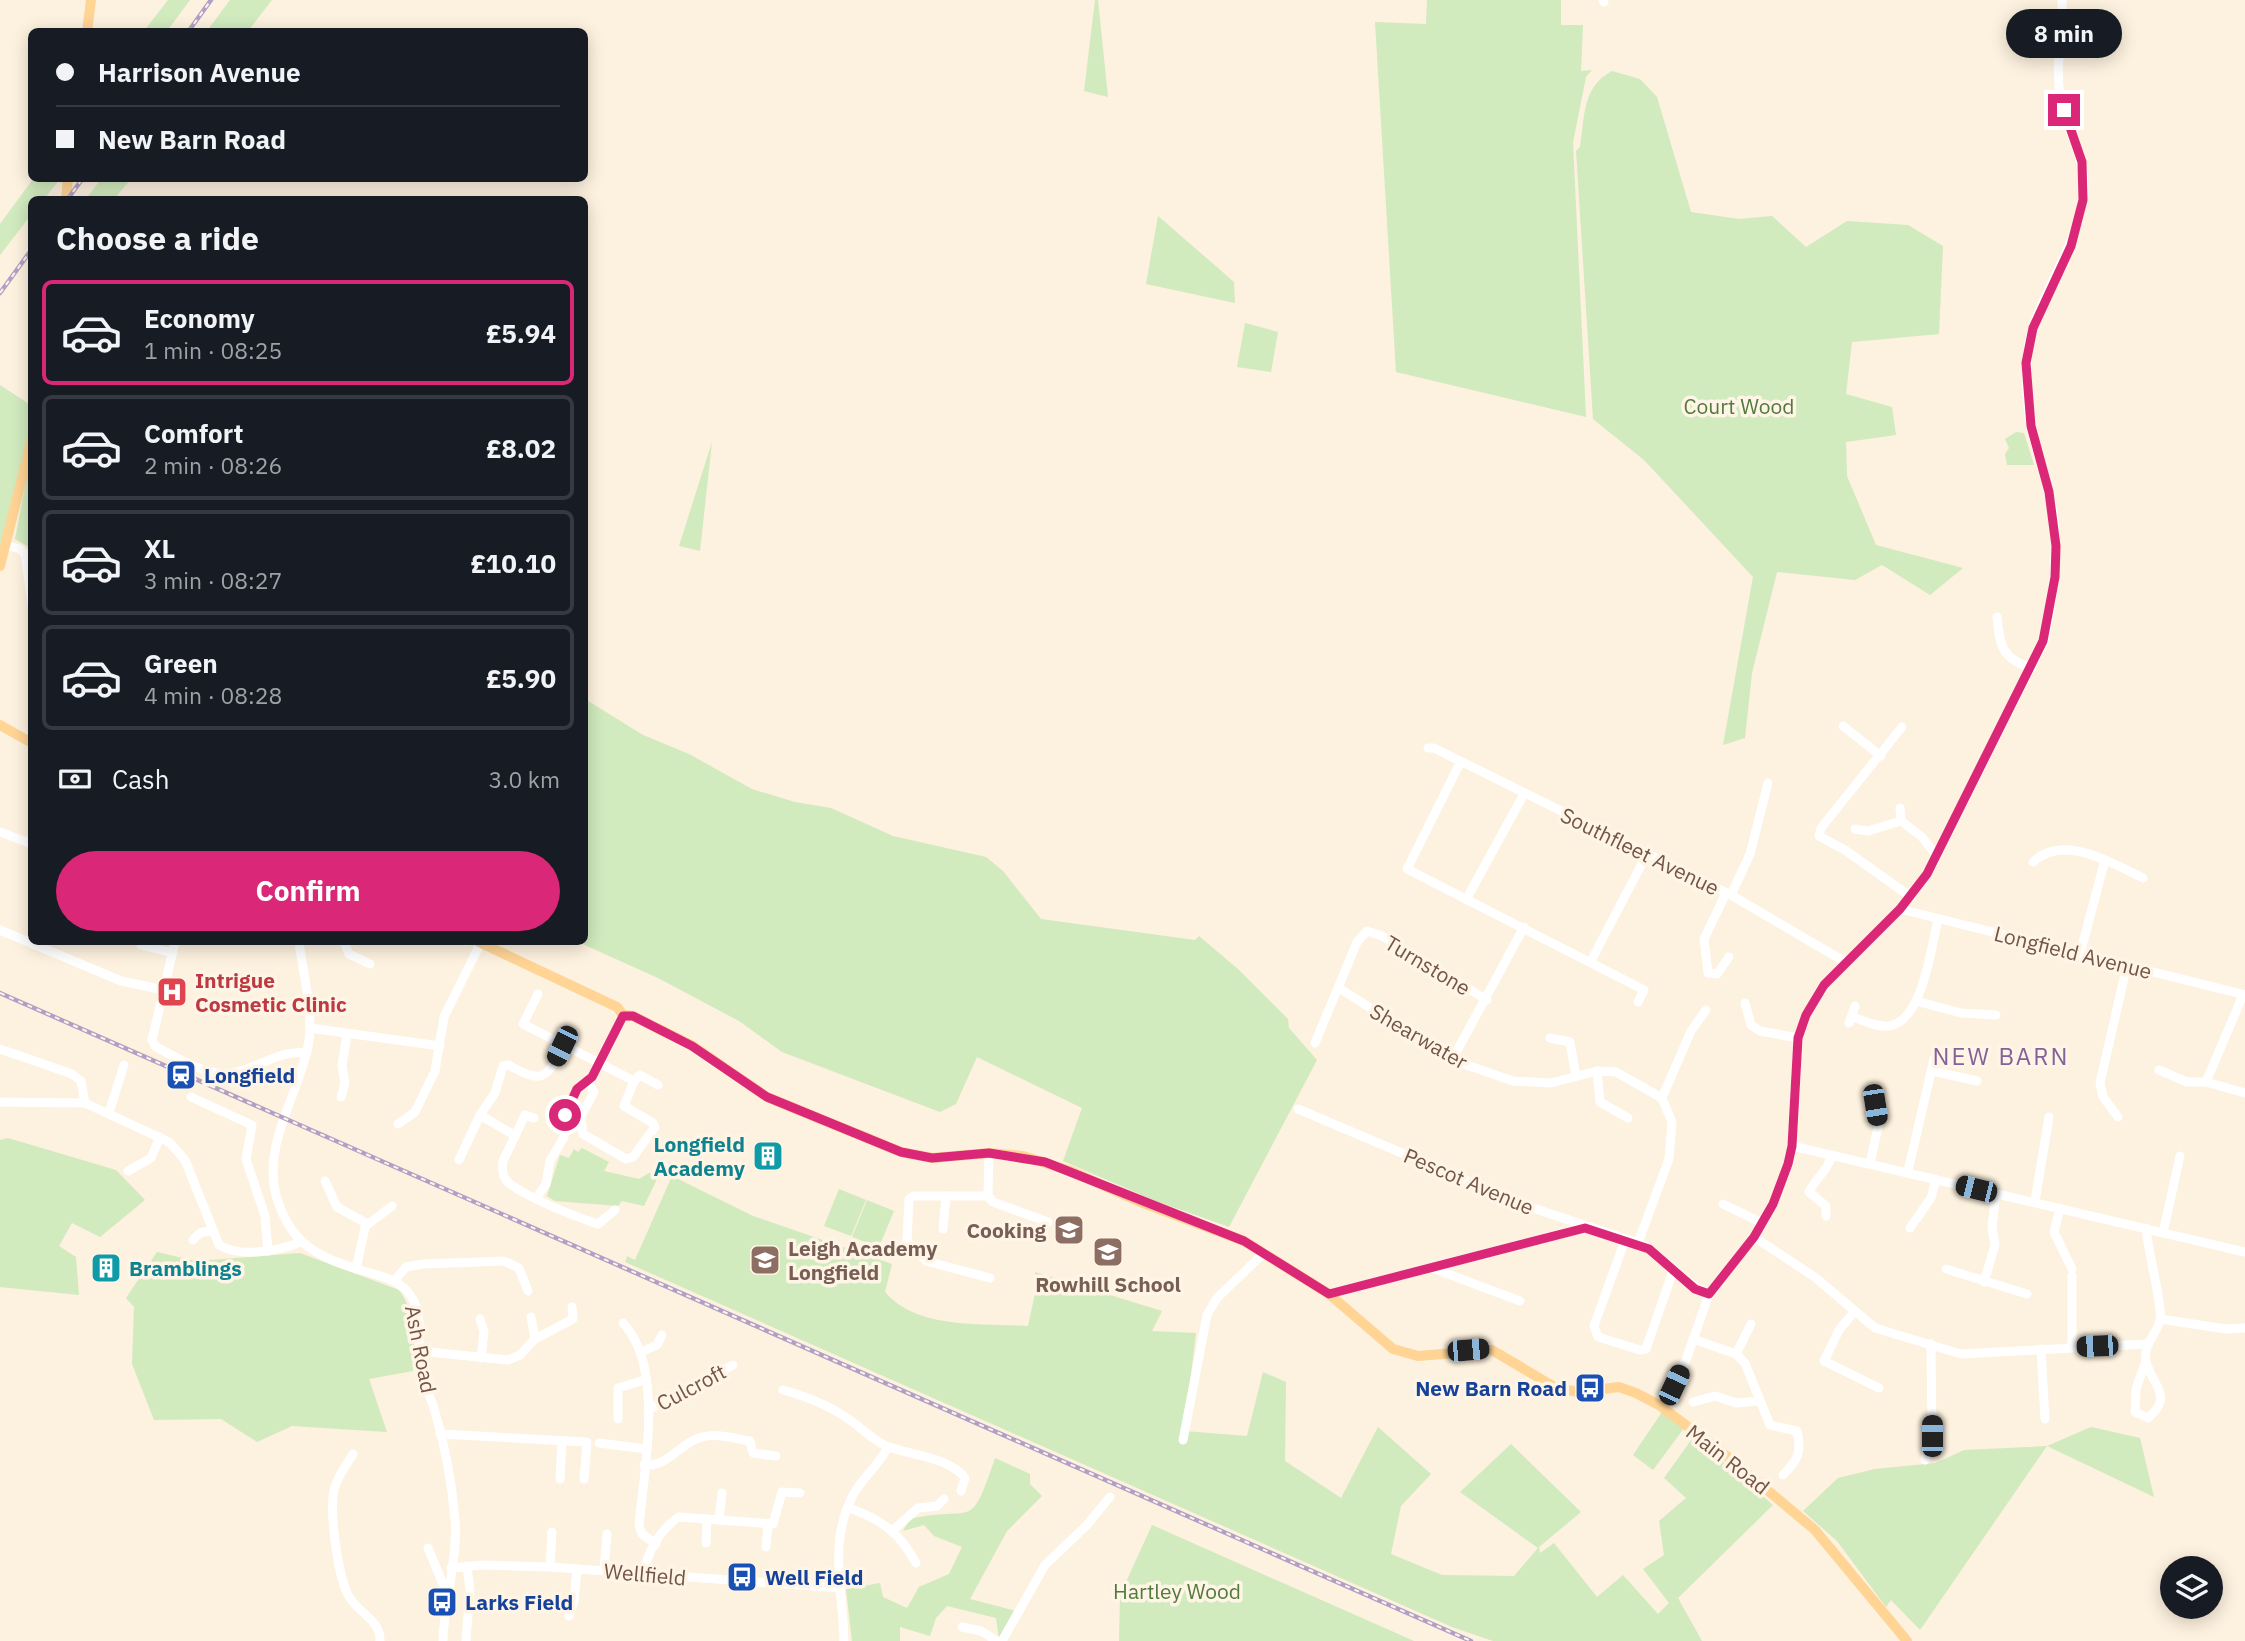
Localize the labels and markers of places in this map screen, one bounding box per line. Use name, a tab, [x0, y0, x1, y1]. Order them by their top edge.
place label: Intrigue Cosmetic Clinic	[195, 966, 347, 1018]
hospital icon: Intrigue Cosmetic Clinic	[155, 975, 189, 1009]
station icon: Longfield	[164, 1058, 198, 1092]
place label: Longfield	[204, 1061, 295, 1089]
place label: Longfield Academy	[653, 1130, 746, 1182]
building icon: Longfield Academy	[751, 1139, 785, 1173]
school or university icon: Cooking	[1052, 1213, 1086, 1247]
place label: Cooking	[966, 1216, 1046, 1244]
place label: Leigh Academy Longfield	[788, 1234, 938, 1286]
school or university icon: Rowhill School	[1091, 1235, 1125, 1269]
school or university icon: Leigh Academy Longfield	[748, 1243, 782, 1277]
building icon: Bramblings	[89, 1251, 123, 1285]
place label: Bramblings	[129, 1254, 242, 1282]
place label: Rowhill School	[1035, 1270, 1181, 1298]
bus stop icon: New Barn Road	[1573, 1371, 1607, 1405]
place label: New Barn Road	[1415, 1374, 1567, 1402]
bus stop icon: Well Field	[725, 1560, 759, 1594]
place label: Well Field	[765, 1563, 863, 1591]
bus stop icon: Larks Field	[425, 1585, 459, 1619]
place label: Larks Field	[465, 1588, 573, 1616]

